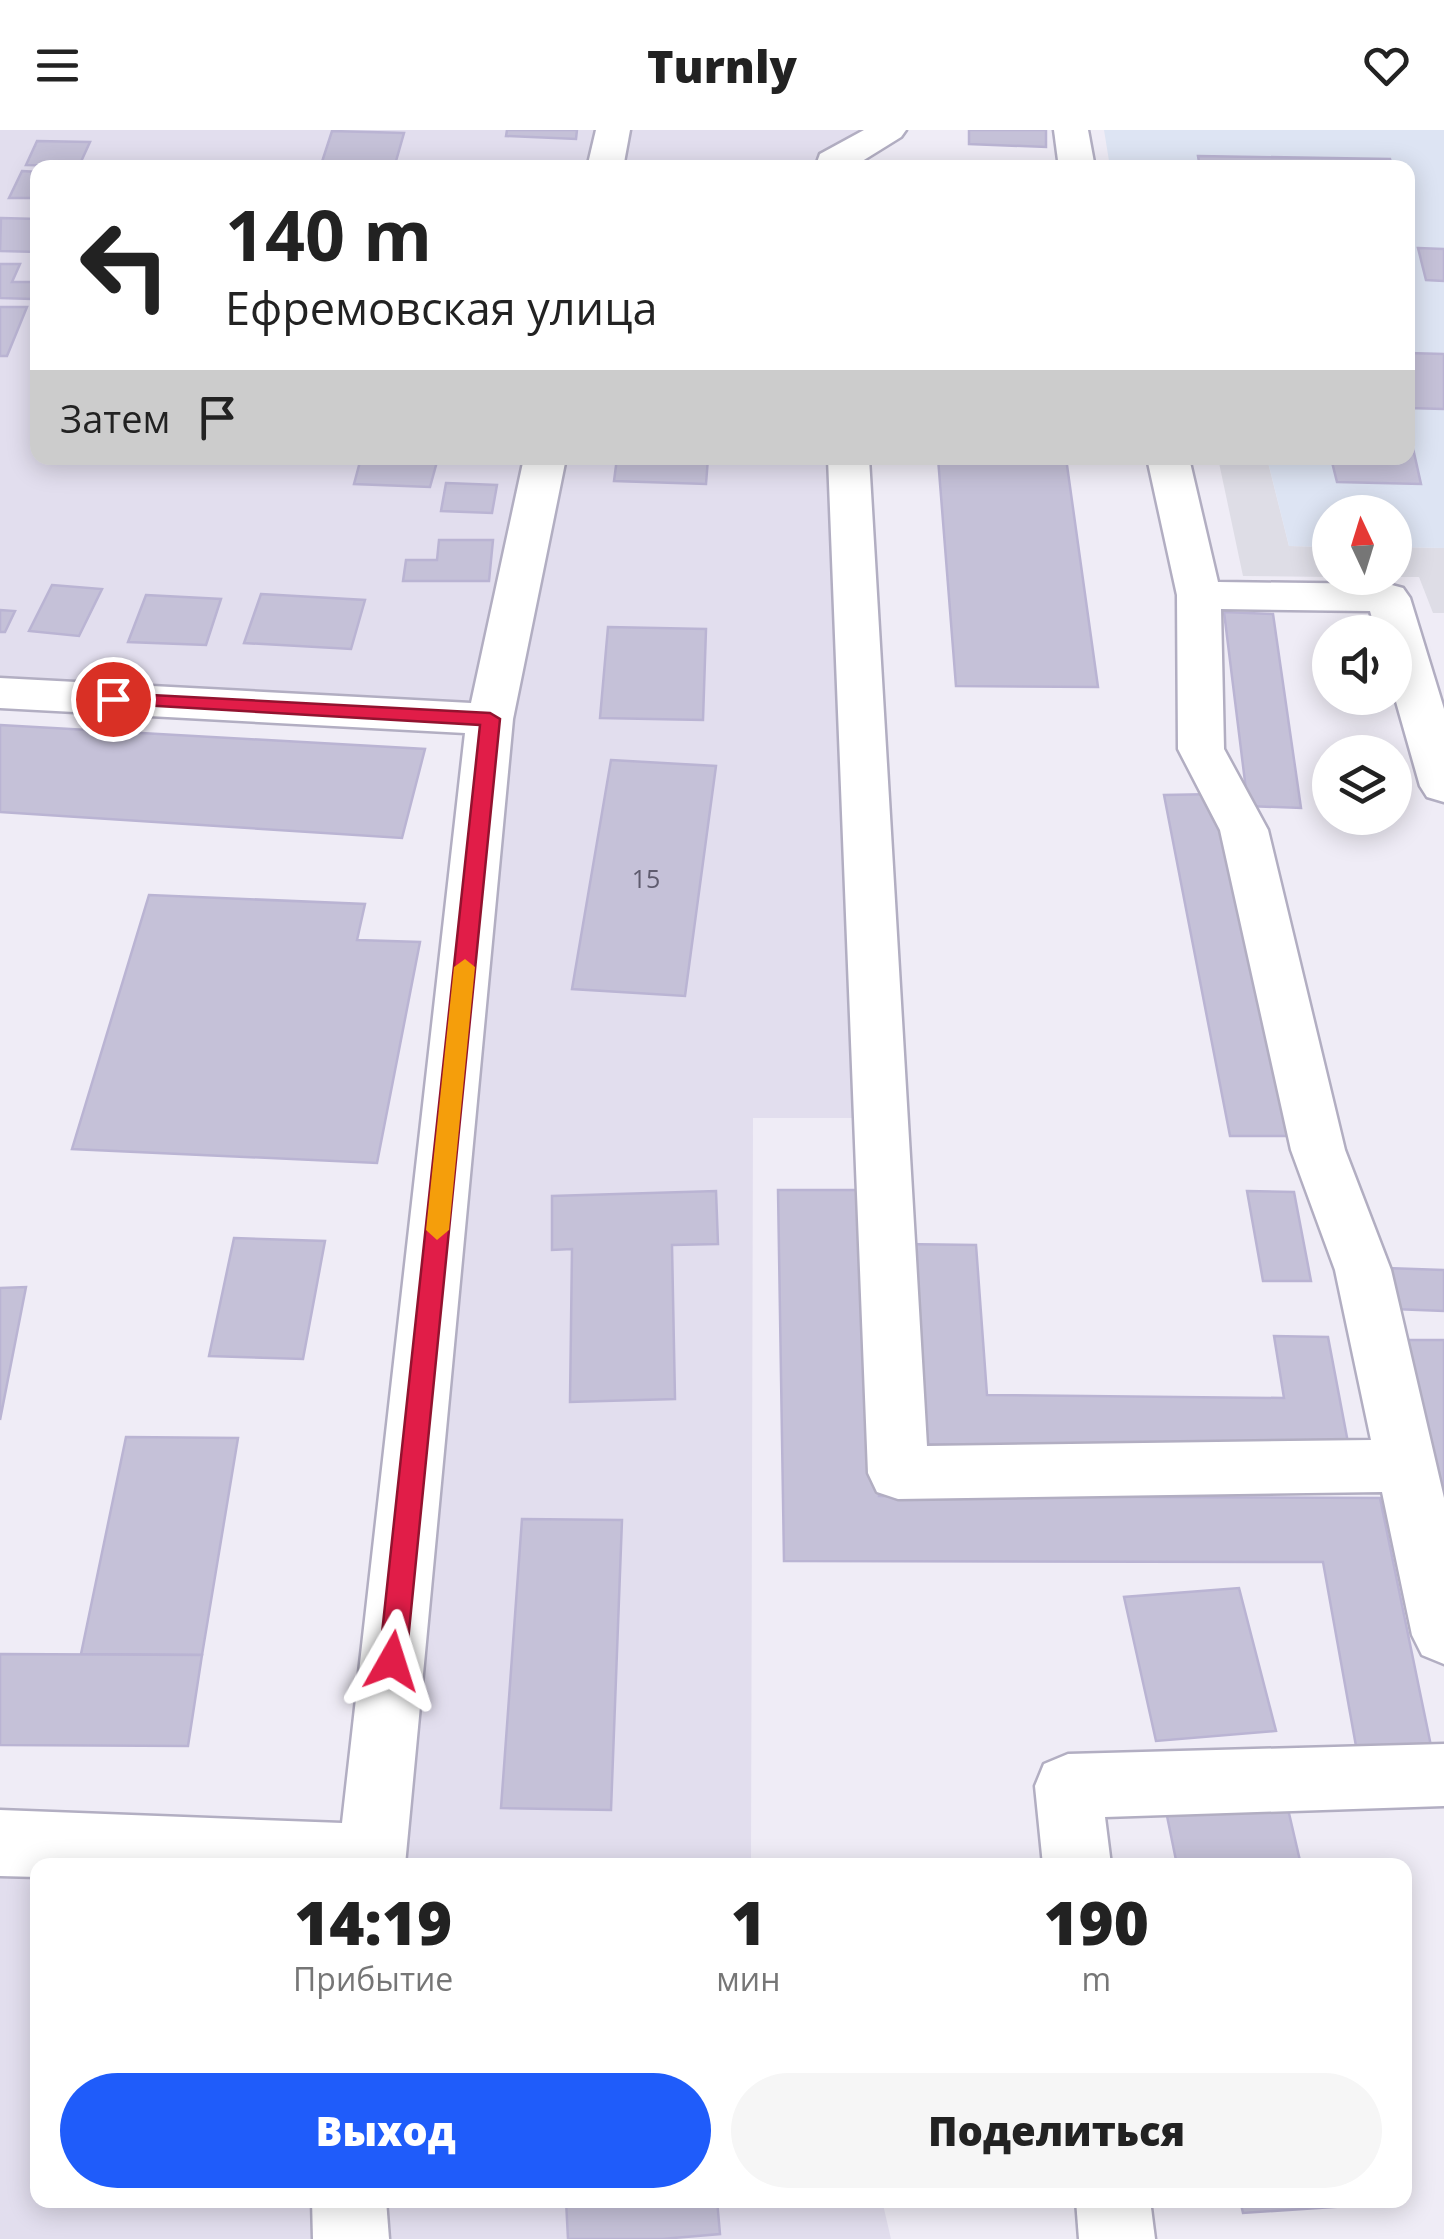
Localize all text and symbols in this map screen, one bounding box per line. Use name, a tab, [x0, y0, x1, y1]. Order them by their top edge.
text: Turnly	[647, 35, 797, 96]
icon: menu	[30, 38, 85, 93]
icon: heart	[1359, 38, 1414, 93]
text: 140 m	[225, 186, 432, 282]
icon: left	[60, 200, 190, 330]
text: Ефремовская улица	[225, 277, 657, 338]
icon: arrive	[190, 390, 245, 445]
text: Затем	[60, 392, 170, 444]
north arrow	[1312, 495, 1412, 595]
map controls	[1312, 495, 1412, 835]
button: sound	[1312, 615, 1412, 715]
pin	[71, 657, 156, 742]
icon: arrive	[86, 672, 141, 727]
button: layers	[1312, 735, 1412, 835]
house number: 15	[632, 861, 660, 895]
position arrow	[340, 1609, 444, 1713]
text: 14:19	[294, 1881, 452, 1963]
text: 1	[731, 1881, 766, 1963]
text: 190	[1043, 1881, 1149, 1963]
text: Прибытие	[293, 1957, 453, 2000]
text: мин	[716, 1957, 780, 2000]
text: m	[1081, 1957, 1111, 2000]
button: Выход	[60, 2073, 711, 2188]
button: Поделиться	[731, 2073, 1382, 2188]

